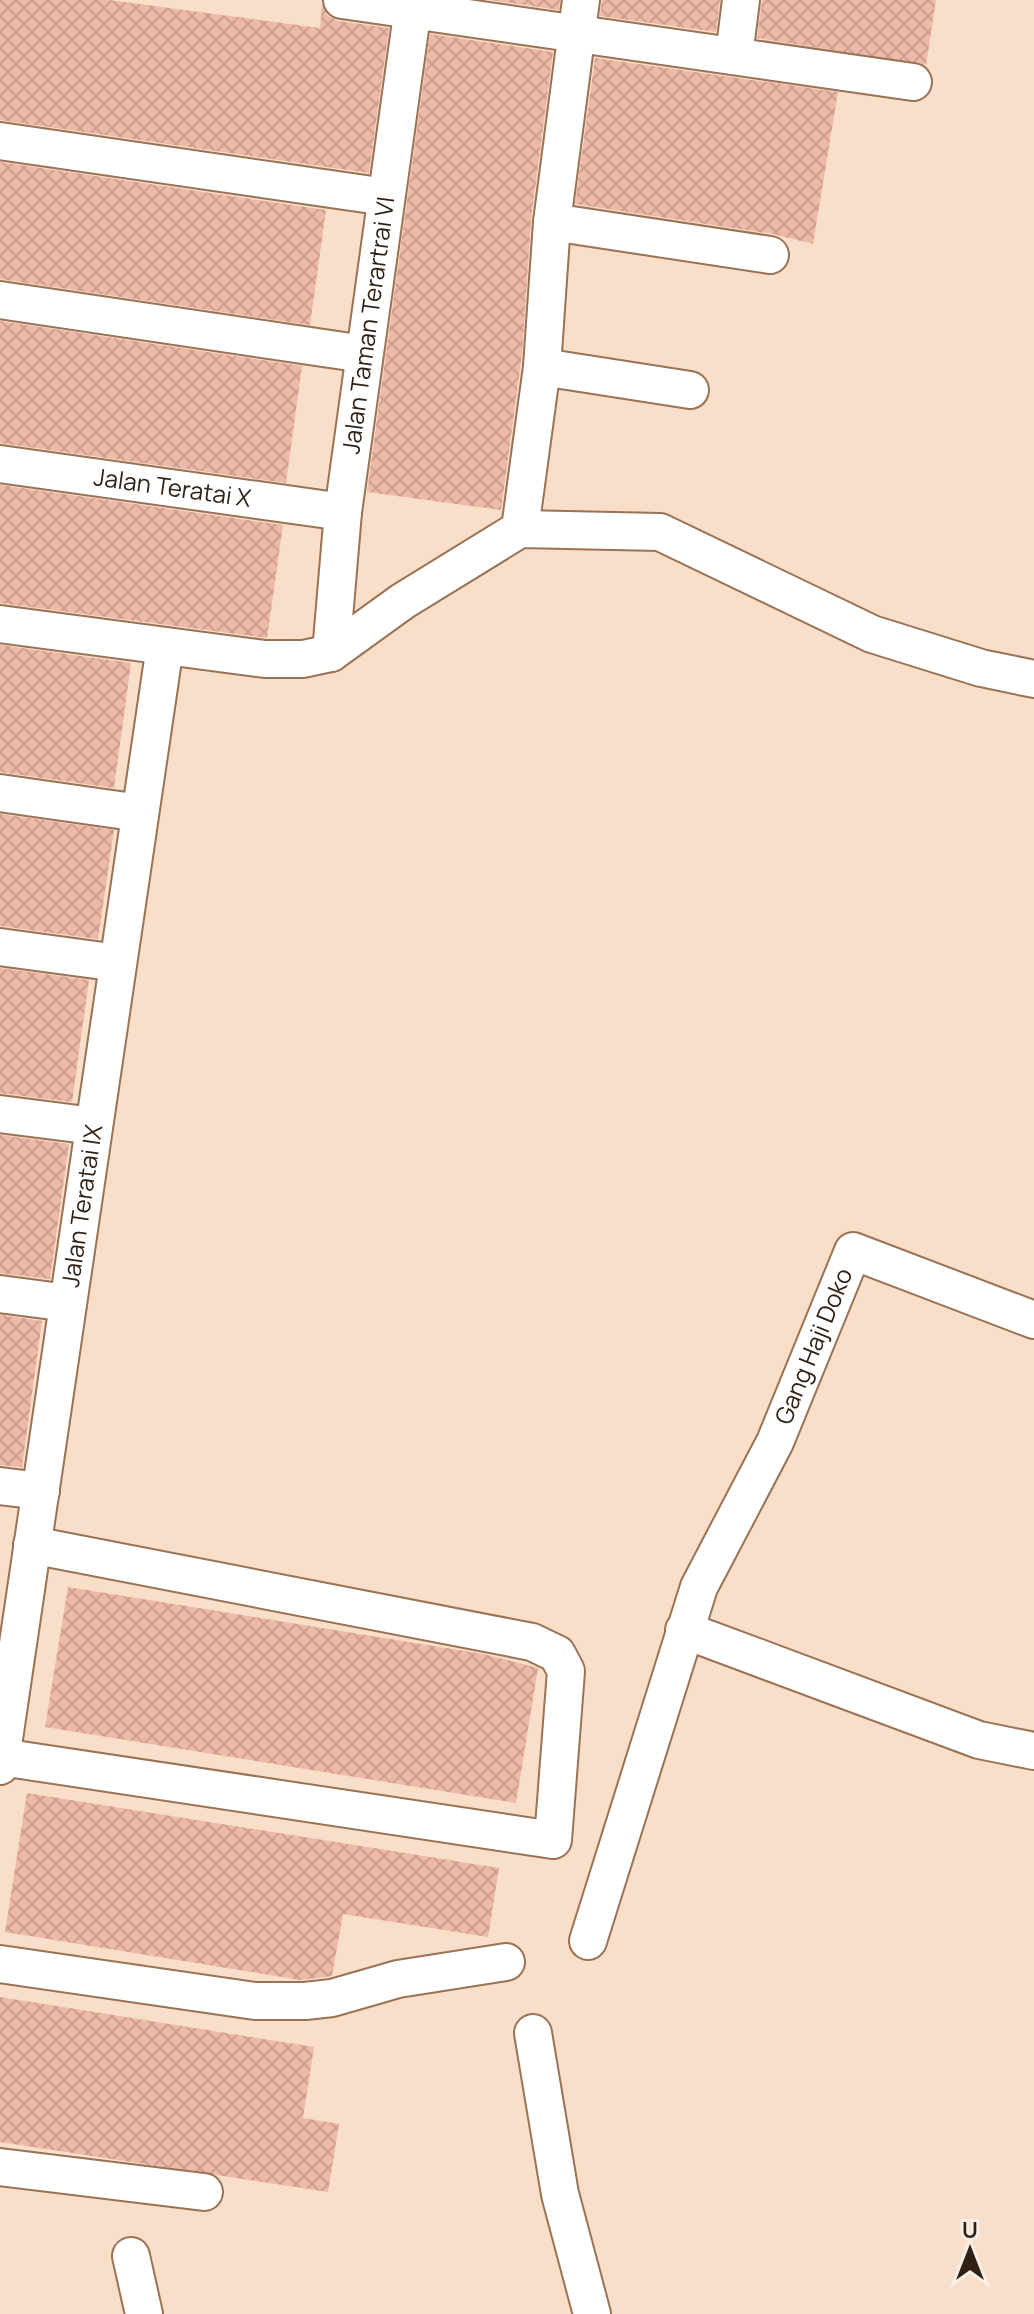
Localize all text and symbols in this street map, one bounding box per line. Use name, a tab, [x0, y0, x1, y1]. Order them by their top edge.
street label: Jalan Taman Terartrai VI	[333, 194, 402, 456]
street label: Jalan Teratai X	[92, 459, 254, 514]
street label: Jalan Teratai IX	[53, 1122, 109, 1289]
street label: Gang Haji Doko	[766, 1263, 859, 1429]
north arrow	[930, 2210, 1010, 2290]
text: U	[962, 2215, 978, 2245]

